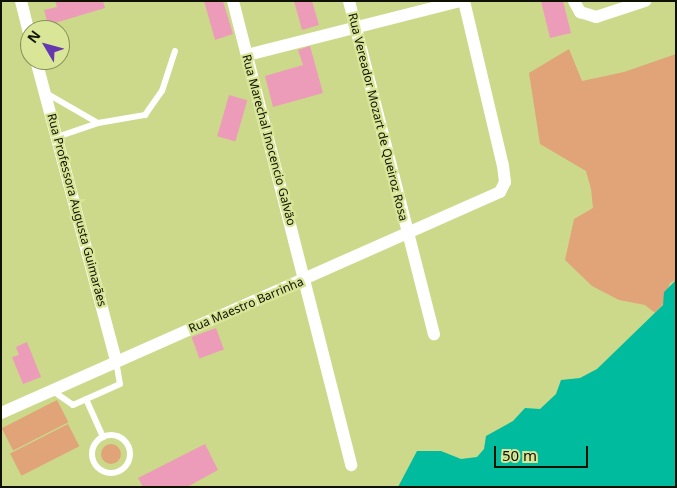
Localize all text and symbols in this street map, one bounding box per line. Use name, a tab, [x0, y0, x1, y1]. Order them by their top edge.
street label: Rua Vereador Mozart de Queiroz Rosa	[345, 11, 411, 223]
north arrow	[20, 20, 70, 70]
text: N	[22, 26, 44, 47]
street label: Rua Marechal Inocencio Galvão	[239, 53, 299, 227]
street label: Rua Professora Augusta Guimarães	[44, 112, 110, 308]
street label: Rua Maestro Barrinha	[186, 274, 306, 336]
scale bar	[497, 436, 591, 468]
text: 50 m	[502, 445, 537, 465]

